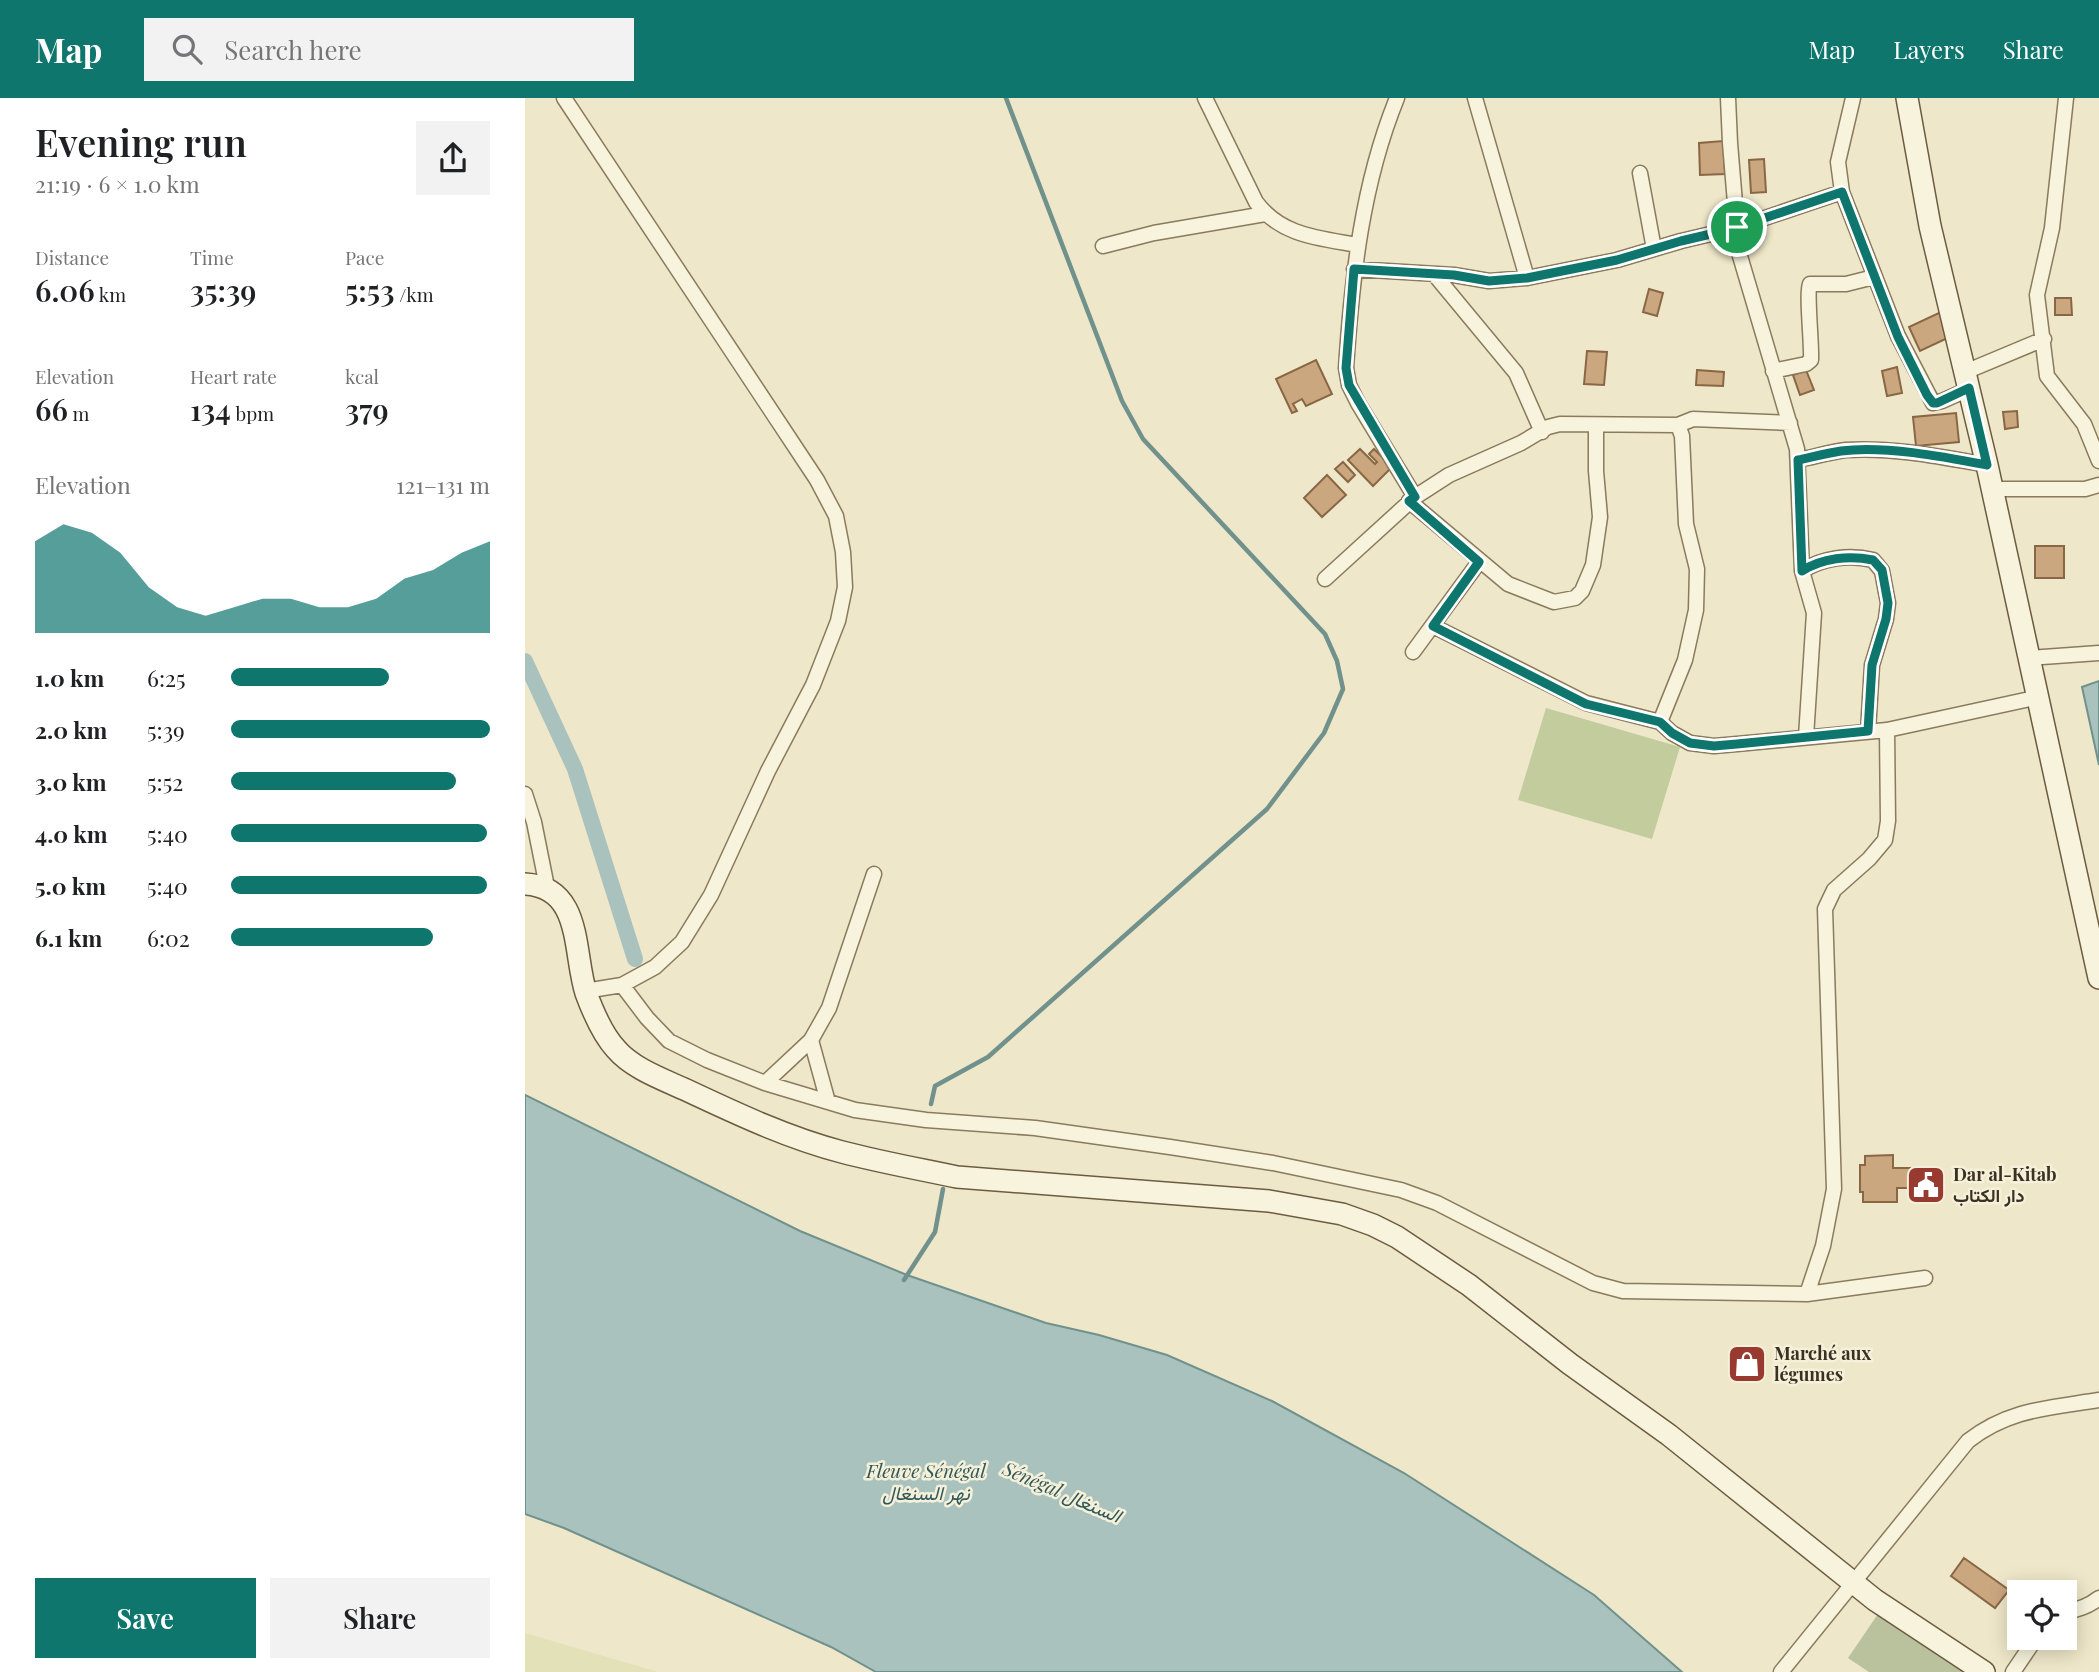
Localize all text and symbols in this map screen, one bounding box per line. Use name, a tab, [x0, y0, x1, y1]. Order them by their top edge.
search box	[144, 18, 634, 81]
text: Map	[35, 27, 102, 71]
icon: search	[168, 30, 206, 68]
text: Search here	[224, 32, 362, 67]
text: Map	[1809, 33, 1855, 65]
text: Layers	[1893, 33, 1965, 65]
text: Share	[2003, 33, 2064, 65]
text: Evening run	[35, 116, 247, 167]
button: share	[416, 121, 490, 195]
text: 21:19 · 6 × 1.0 km	[35, 168, 200, 199]
pin	[1707, 197, 1767, 257]
icon: arrive	[1718, 208, 1756, 246]
text: Distance	[35, 244, 109, 270]
text: Time	[190, 244, 234, 270]
text: Pace	[345, 244, 384, 270]
text: 6.06	[35, 270, 95, 310]
text: 35:39	[190, 270, 256, 310]
text: 5:53	[345, 270, 394, 310]
text: km	[95, 281, 126, 307]
text: /km	[394, 281, 434, 307]
text: Elevation	[35, 363, 114, 389]
text: Heart rate	[190, 363, 277, 389]
text: kcal	[345, 363, 379, 389]
text: 66	[35, 389, 68, 429]
text: 134	[190, 389, 231, 429]
text: 379	[345, 389, 389, 429]
text: m	[68, 400, 89, 426]
text: bpm	[231, 400, 274, 426]
text: Elevation	[35, 469, 131, 500]
text: 121–131 m	[396, 469, 490, 500]
text: 1.0 km	[35, 662, 104, 693]
text: 6:25	[147, 662, 186, 693]
text: 2.0 km	[35, 714, 107, 745]
text: 5:39	[147, 714, 185, 745]
text: 3.0 km	[35, 766, 107, 797]
text: 5:52	[147, 766, 183, 797]
text: 4.0 km	[35, 818, 108, 849]
text: 5:40	[147, 818, 188, 849]
text: 5.0 km	[35, 870, 106, 901]
text: 5:40	[147, 870, 188, 901]
text: 6.1 km	[35, 922, 102, 953]
text: 6:02	[147, 922, 190, 953]
place label: Dar al-Kitab دار الكتاب	[1953, 1162, 2057, 1207]
public building icon: Dar al-Kitab دار الكتاب	[1905, 1164, 1947, 1206]
place label: Marché aux légumes	[1774, 1341, 1871, 1386]
shop icon: Marché aux légumes	[1726, 1343, 1768, 1385]
water label: Sénégal السنغال	[998, 1454, 1128, 1529]
water label: Fleuve Sénégal نهر السنغال	[865, 1457, 987, 1505]
button: Save	[35, 1578, 256, 1658]
button: Share	[270, 1578, 490, 1658]
map controls	[2007, 1580, 2077, 1650]
button: locate	[2007, 1580, 2077, 1650]

